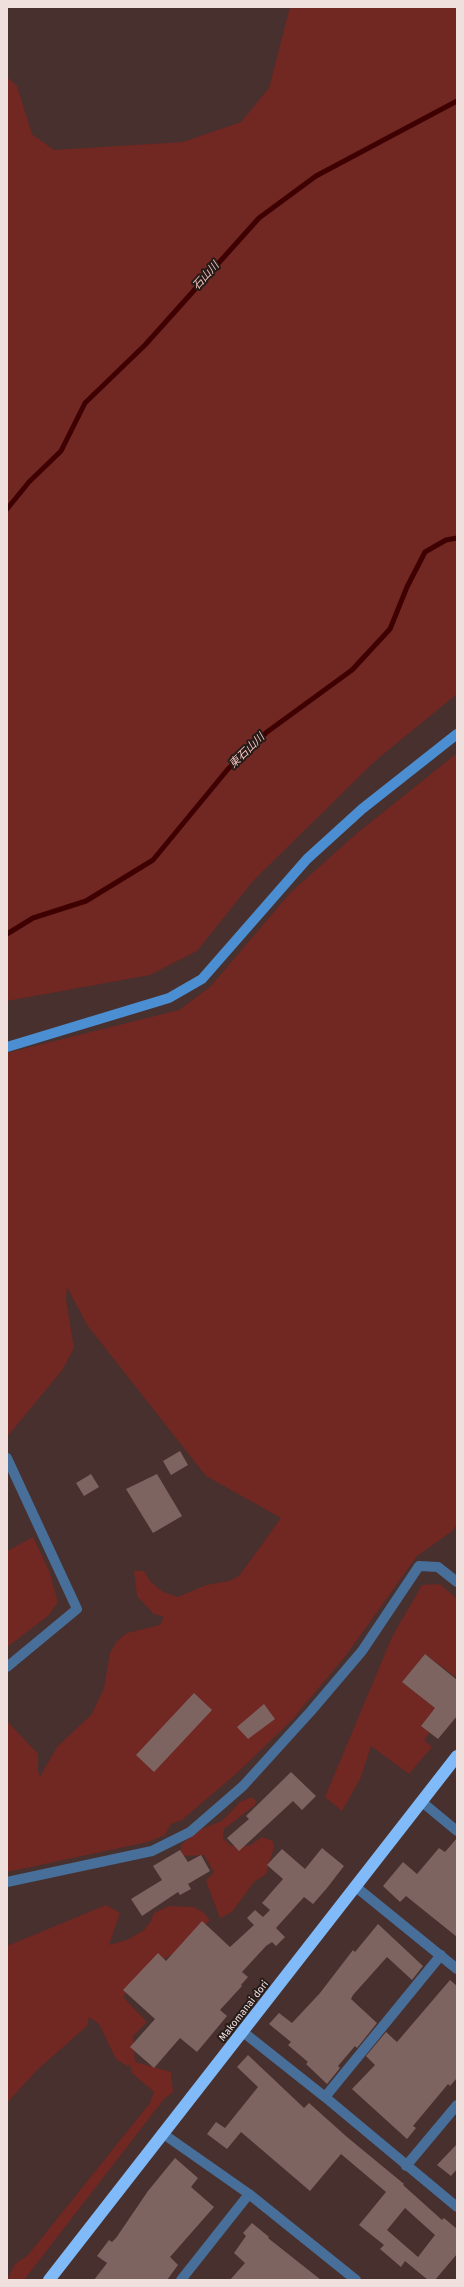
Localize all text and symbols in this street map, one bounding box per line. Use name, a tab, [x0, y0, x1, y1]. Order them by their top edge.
water label: 石山川	[190, 259, 222, 293]
water label: 東石山川	[227, 731, 267, 771]
street label: Makomanai dori	[217, 1978, 271, 2044]

